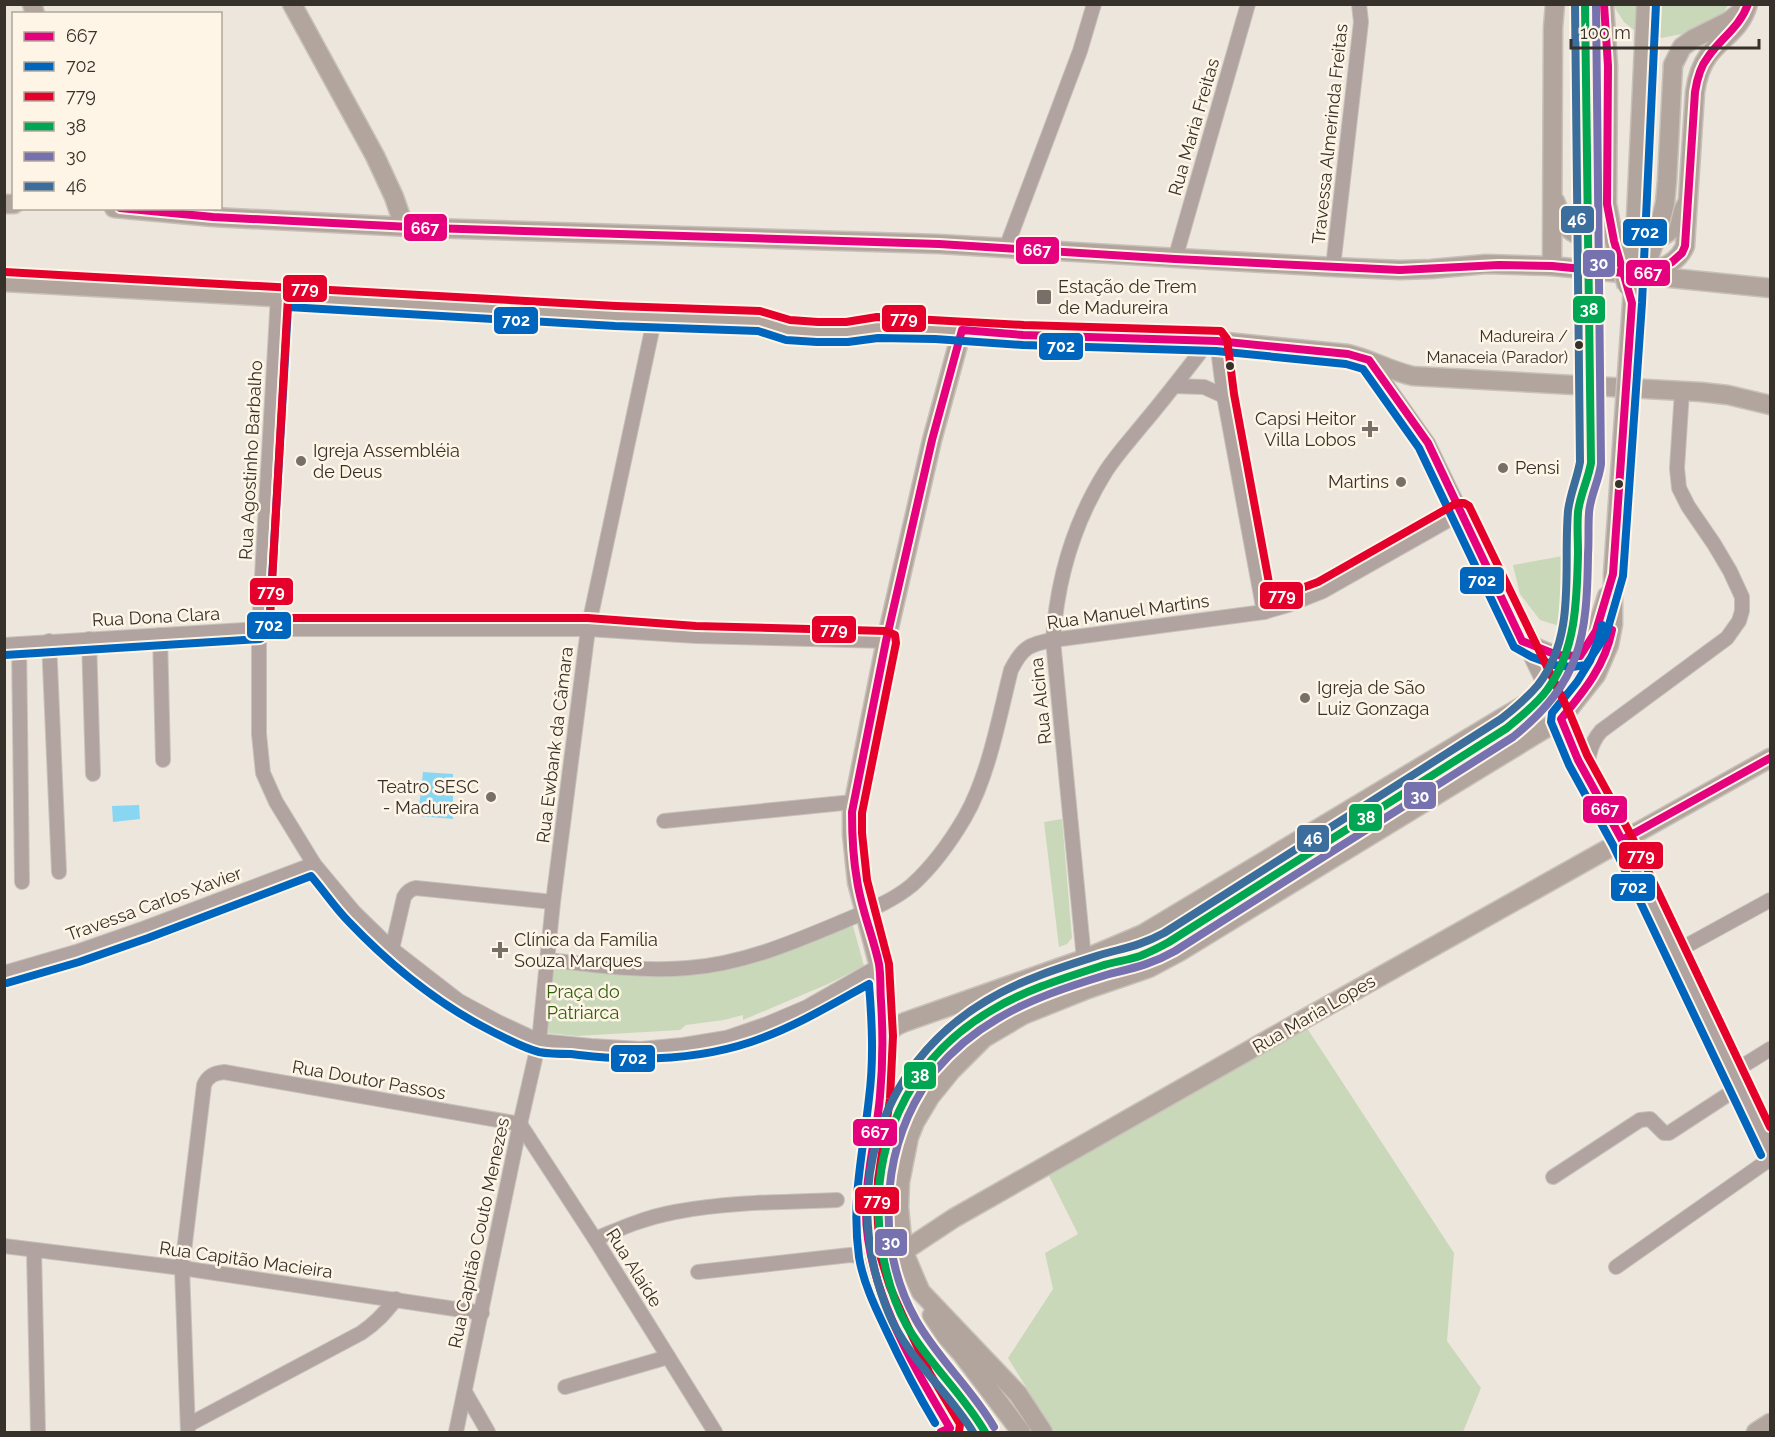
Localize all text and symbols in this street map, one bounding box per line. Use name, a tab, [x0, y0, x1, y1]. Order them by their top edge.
legend	[12, 12, 222, 210]
scale bar	[1571, 12, 1758, 50]
street label: Travessa Almerinda Freitas	[1307, 22, 1352, 245]
text: 100 m	[1580, 22, 1631, 43]
text: 667	[66, 25, 98, 46]
text: 702	[66, 55, 96, 76]
street label: Rua Maria Freitas	[1164, 56, 1223, 198]
text: 779	[66, 85, 96, 106]
text: 38	[66, 115, 86, 136]
text: 30	[66, 145, 87, 166]
text: 46	[66, 175, 87, 196]
line badge: 46	[1560, 205, 1595, 234]
text: 46	[1568, 210, 1587, 229]
line badge: 667	[403, 213, 448, 242]
line badge: 702	[1622, 218, 1668, 247]
text: 667	[411, 219, 439, 238]
text: 702	[1631, 223, 1659, 242]
line badge: 667	[1015, 236, 1060, 265]
text: 667	[1023, 241, 1051, 260]
line badge: 30	[1582, 249, 1616, 278]
text: 30	[1590, 254, 1609, 273]
line badge: 667	[1625, 259, 1671, 287]
text: 667	[1634, 264, 1662, 283]
line badge: 779	[282, 274, 328, 303]
place label: Estação de Trem de Madureira	[1058, 276, 1197, 318]
text: 779	[291, 279, 319, 298]
marker: Estação de Trem de Madureira	[1035, 288, 1053, 306]
line badge: 38	[1572, 295, 1606, 324]
text: 38	[1580, 300, 1598, 319]
line badge: 779	[881, 304, 927, 333]
line badge: 702	[493, 306, 539, 335]
text: 779	[890, 309, 918, 328]
text: 702	[502, 311, 530, 330]
place label: Madureira / Manaceia (Parador)	[1427, 327, 1568, 367]
line badge: 702	[1038, 332, 1084, 361]
text: 702	[1047, 337, 1075, 356]
marker: Madureira / Manaceia (Parador)	[1573, 339, 1585, 351]
street label: Rua Agostinho Barbalho	[235, 359, 266, 560]
unlabelled marker	[1224, 360, 1236, 372]
place label: Capsi Heitor Villa Lobos	[1255, 408, 1357, 450]
marker: Capsi Heitor Villa Lobos	[1361, 420, 1379, 438]
place label: Igreja Assembléia de Deus	[313, 440, 460, 482]
marker: Igreja Assembléia de Deus	[294, 454, 308, 468]
place label: Pensi	[1515, 457, 1560, 478]
marker: Pensi	[1496, 461, 1510, 475]
place label: Martins	[1328, 471, 1389, 492]
marker: Martins	[1394, 475, 1408, 489]
unlabelled marker	[1613, 478, 1625, 490]
line badge: 702	[1459, 566, 1505, 595]
text: 702	[1468, 571, 1496, 590]
line badge: 779	[249, 577, 294, 606]
line badge: 779	[1259, 581, 1304, 610]
text: 779	[257, 582, 285, 601]
text: 779	[1268, 586, 1296, 605]
street label: Rua Manuel Martins	[1045, 590, 1211, 633]
street label: Rua Dona Clara	[91, 603, 221, 630]
line badge: 702	[246, 611, 292, 640]
line badge: 779	[811, 615, 857, 644]
text: 702	[255, 616, 283, 635]
text: 779	[820, 620, 848, 639]
street label: Rua Ewbank da Câmara	[532, 646, 577, 844]
street label: Rua Alcina	[1025, 657, 1056, 746]
place label: Igreja de São Luiz Gonzaga	[1317, 677, 1429, 719]
marker: Igreja de São Luiz Gonzaga	[1298, 691, 1312, 705]
place label: Teatro SESC - Madureira	[377, 776, 479, 818]
line badge: 30	[1403, 781, 1437, 810]
text: 30	[1411, 787, 1430, 806]
marker: Teatro SESC - Madureira	[484, 790, 498, 804]
line badge: 667	[1582, 795, 1628, 824]
text: 667	[1591, 800, 1619, 819]
line badge: 38	[1348, 803, 1383, 832]
text: 38	[1357, 808, 1375, 827]
line badge: 46	[1296, 824, 1330, 853]
text: 46	[1304, 829, 1323, 848]
line badge: 779	[1618, 841, 1664, 870]
text: 779	[1627, 846, 1655, 865]
street label: Travessa Carlos Xavier	[63, 862, 245, 945]
line badge: 702	[1610, 873, 1656, 902]
text: 702	[1619, 878, 1647, 897]
place label: Clínica da Família Souza Marques	[514, 929, 658, 971]
marker: Clínica da Família Souza Marques	[491, 941, 509, 959]
street label: Rua Maria Lopes	[1249, 970, 1379, 1057]
park label: Praça do Patriarca	[546, 981, 620, 1023]
line badge: 702	[610, 1044, 656, 1073]
text: 702	[619, 1049, 647, 1068]
street label: Rua Doutor Passos	[291, 1056, 448, 1103]
line badge: 38	[903, 1061, 937, 1090]
text: 38	[911, 1066, 929, 1085]
street label: Rua Capitão Couto Menezes	[444, 1115, 513, 1350]
line badge: 667	[852, 1118, 898, 1147]
text: 667	[861, 1123, 889, 1142]
line badge: 779	[854, 1186, 900, 1215]
text: 779	[863, 1191, 891, 1210]
street label: Rua Alaíde	[602, 1225, 667, 1311]
line badge: 30	[874, 1228, 908, 1257]
text: 30	[882, 1233, 901, 1252]
street label: Rua Capitão Macieira	[158, 1237, 334, 1282]

